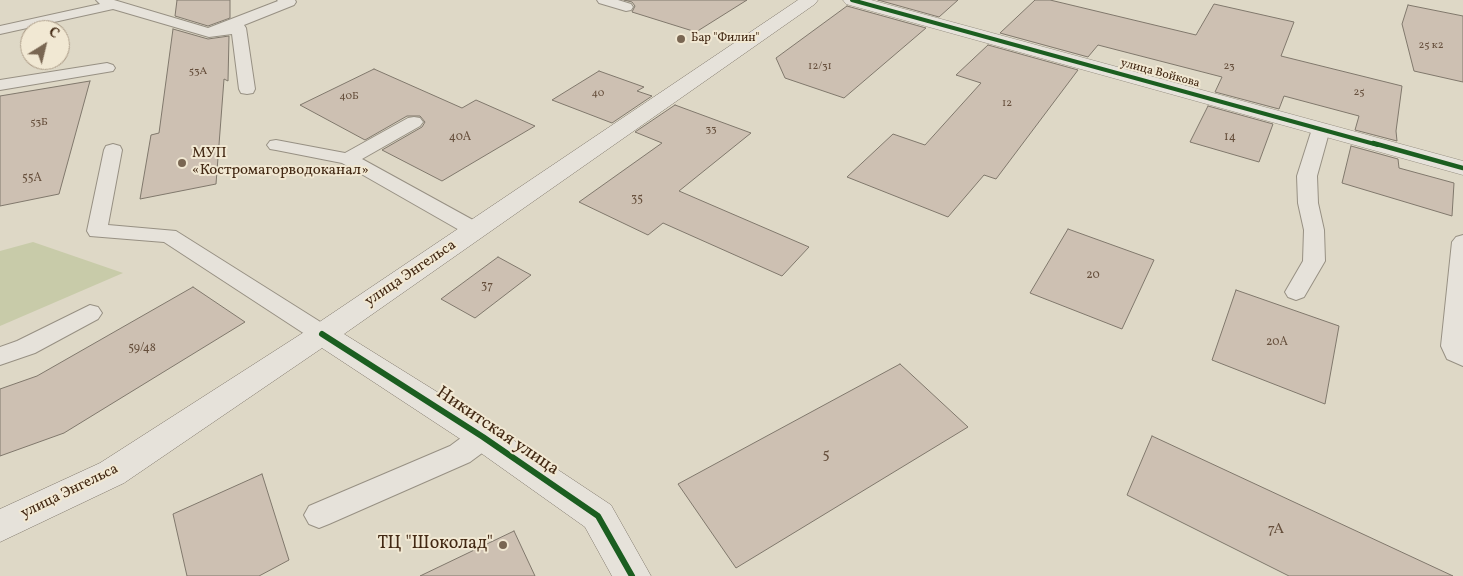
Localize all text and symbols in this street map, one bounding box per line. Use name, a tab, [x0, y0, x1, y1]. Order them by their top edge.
north arrow	[20, 20, 70, 70]
text: С	[44, 23, 63, 44]
place label: Бар "Филин"	[691, 32, 759, 46]
marker: Бар "Филин"	[675, 33, 687, 45]
house number: 25 к2	[1418, 39, 1444, 53]
street label: улица Войкова	[1119, 56, 1201, 92]
house number: 12/31	[808, 60, 832, 74]
house number: 23	[1223, 60, 1235, 74]
house number: 53А	[189, 65, 207, 79]
house number: 25	[1353, 86, 1365, 100]
house number: 40	[592, 87, 604, 101]
house number: 40Б	[339, 90, 359, 104]
house number: 12	[1002, 97, 1012, 111]
house number: 53Б	[30, 116, 48, 130]
house number: 33	[705, 123, 717, 137]
house number: 40А	[449, 131, 471, 145]
house number: 14	[1224, 131, 1236, 145]
place label: МУП «Костромагорводоканал»	[192, 145, 369, 180]
marker: МУП «Костромагорводоканал»	[176, 157, 188, 169]
house number: 55А	[22, 172, 42, 186]
house number: 35	[631, 193, 643, 207]
street label: улица Энгельса	[362, 237, 460, 311]
house number: 20	[1086, 269, 1100, 283]
house number: 37	[481, 280, 493, 294]
house number: 20А	[1266, 336, 1288, 350]
house number: 59/48	[128, 342, 156, 356]
street label: Никитская улица	[431, 383, 563, 481]
house number: 5	[822, 446, 830, 464]
street label: улица Энгельса	[18, 461, 122, 523]
house number: 7А	[1268, 521, 1284, 539]
place label: ТЦ "Шоколад"	[378, 534, 493, 556]
marker: ТЦ "Шоколад"	[497, 539, 509, 551]

